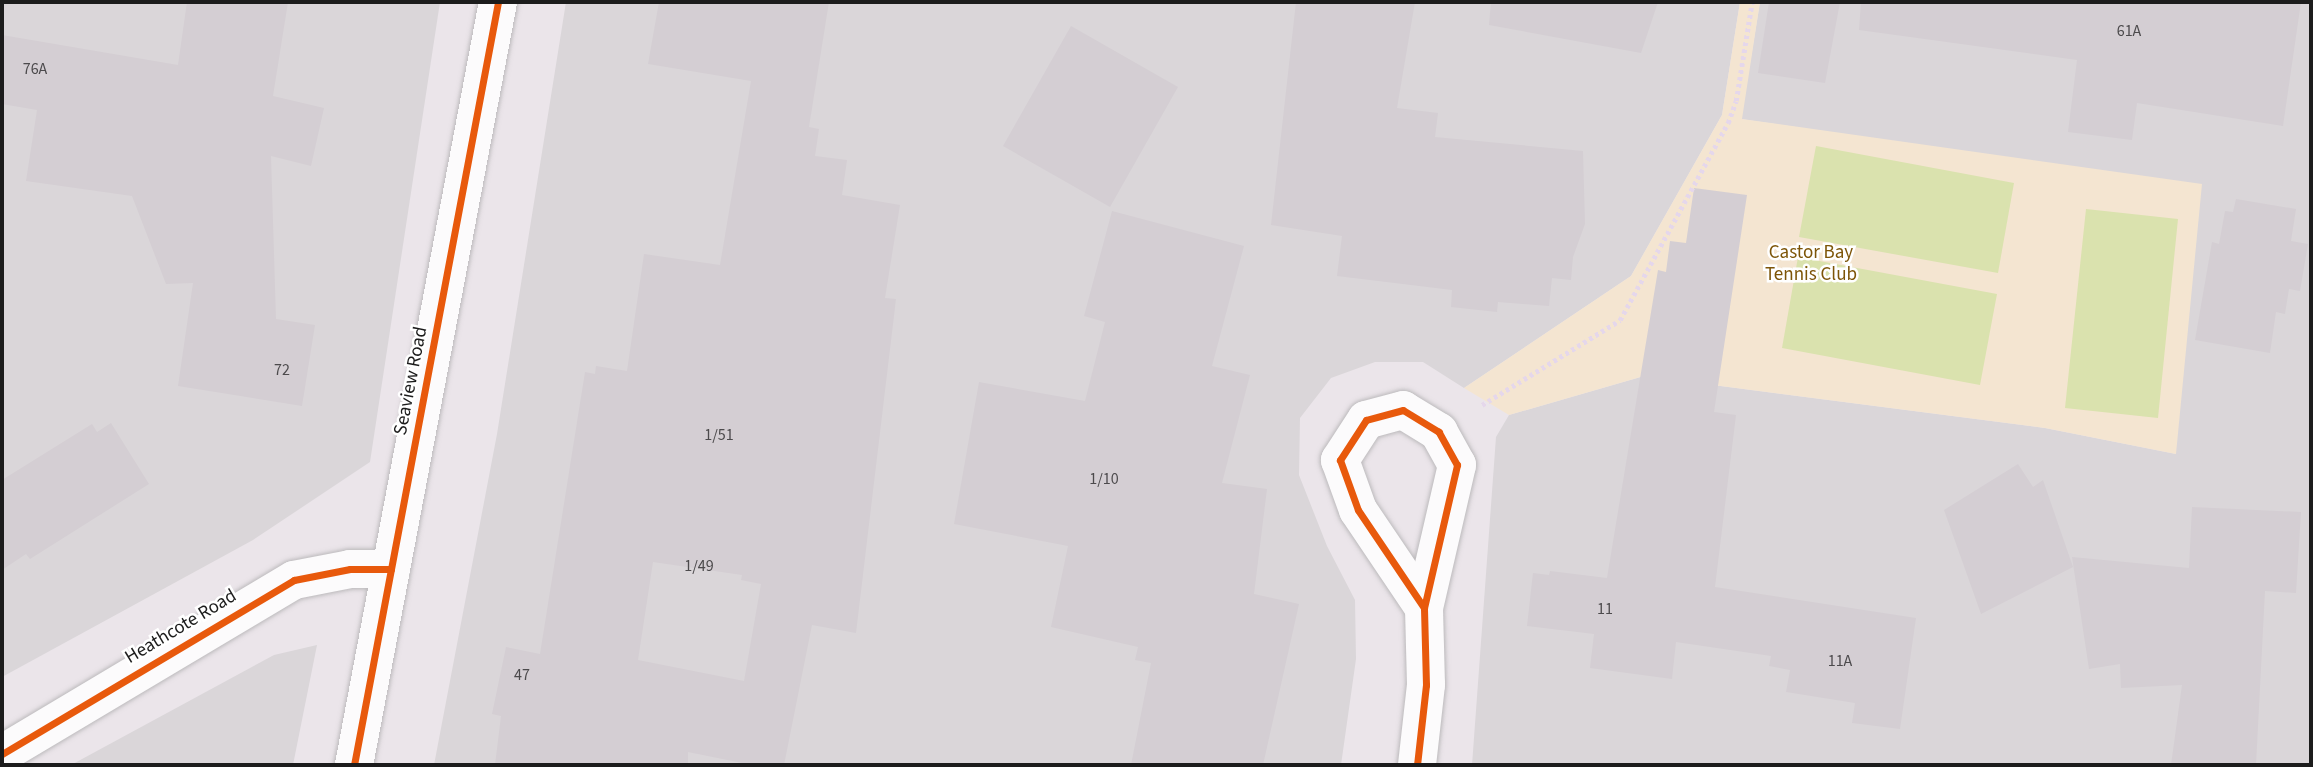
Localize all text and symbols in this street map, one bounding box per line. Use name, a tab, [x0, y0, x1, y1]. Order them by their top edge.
house number: 61A	[2117, 21, 2141, 41]
house number: 76A	[23, 59, 47, 79]
park label: Castor Bay Tennis Club	[1765, 242, 1857, 286]
street label: Seaview Road	[389, 325, 433, 437]
house number: 72	[274, 360, 290, 380]
house number: 1/51	[704, 425, 734, 445]
house number: 1/10	[1089, 469, 1119, 489]
house number: 1/49	[684, 556, 714, 576]
street label: Heathcote Road	[121, 585, 241, 669]
house number: 11	[1597, 599, 1613, 619]
house number: 11A	[1828, 651, 1852, 671]
house number: 47	[514, 665, 530, 685]

